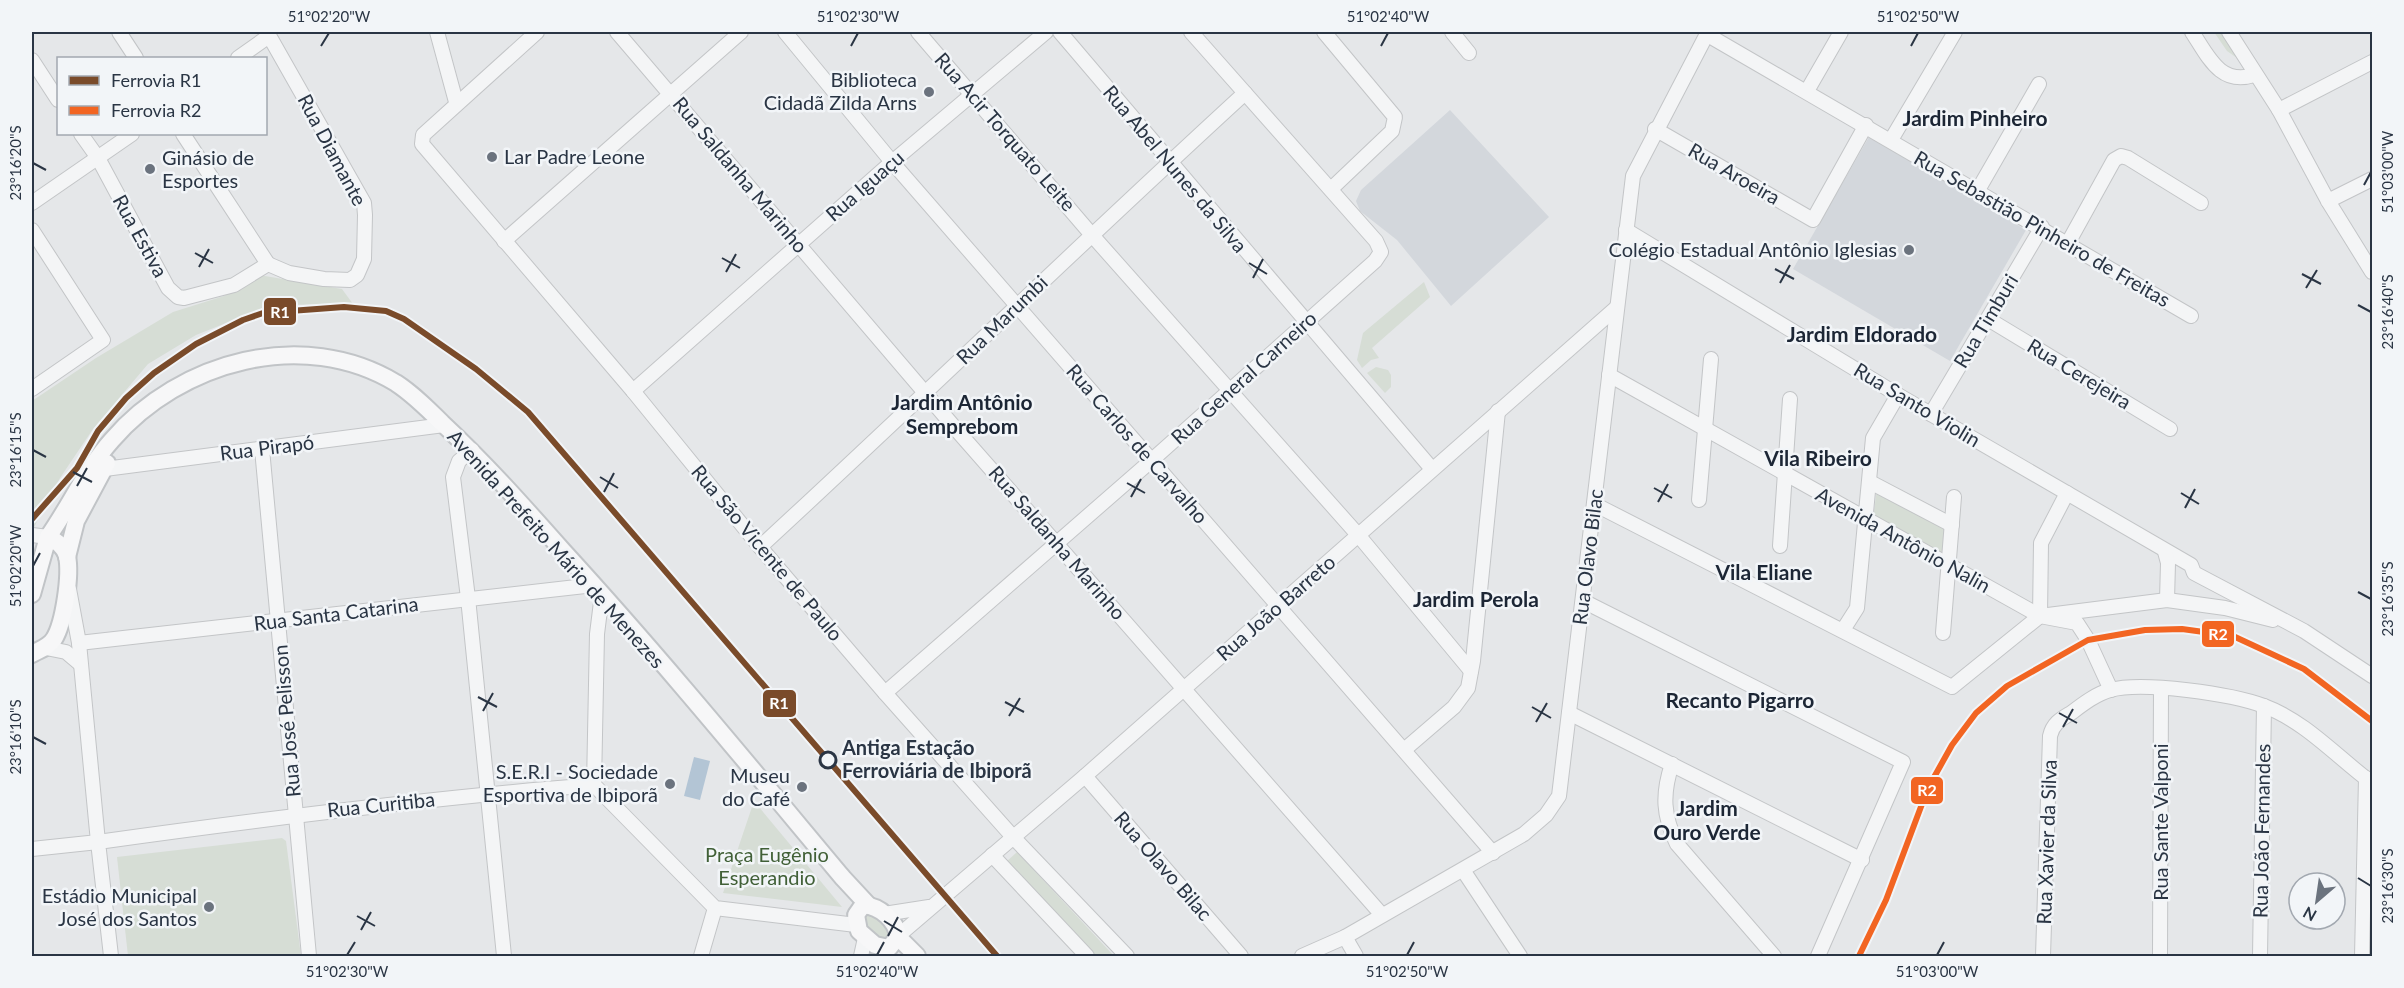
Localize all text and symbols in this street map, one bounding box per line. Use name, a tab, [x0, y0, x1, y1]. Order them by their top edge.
text: 51°02'20"W	[288, 7, 371, 25]
text: 51°02'30"W	[817, 7, 900, 25]
text: 51°02'40"W	[1347, 7, 1430, 25]
text: 51°02'50"W	[1877, 7, 1960, 25]
street label: Rua Acir Torquato Leite	[930, 47, 1081, 216]
legend	[57, 57, 267, 135]
place label: Biblioteca Cidadã Zilda Arns	[764, 67, 917, 114]
text: Ferrovia R1	[111, 69, 201, 91]
street label: Rua Abel Nunes da Silva	[1099, 80, 1253, 257]
marker: Biblioteca Cidadã Zilda Arns	[922, 85, 936, 99]
street label: Rua Diamante	[293, 90, 372, 210]
street label: Rua Saldanha Marinho	[669, 92, 813, 257]
text: Ferrovia R2	[111, 99, 201, 121]
district label: Jardim Pinheiro	[1903, 105, 2047, 130]
text: 23°16'20"S	[6, 125, 24, 201]
text: 51°03'00"W	[2378, 130, 2396, 213]
street label: Rua Aroeira	[1684, 137, 1785, 209]
place label: Lar Padre Leone	[504, 144, 645, 168]
place label: Ginásio de Esportes	[162, 145, 254, 192]
street label: Rua Iguaçu	[820, 145, 908, 226]
street label: Rua Sebastião Pinheiro de Freitas	[1910, 145, 2175, 311]
marker: Lar Padre Leone	[485, 150, 499, 164]
marker: Ginásio de Esportes	[143, 162, 157, 176]
street label: Rua Estiva	[108, 190, 173, 281]
place label: Colégio Estadual Antônio Iglesias	[1609, 237, 1897, 261]
marker: Colégio Estadual Antônio Iglesias	[1902, 243, 1916, 257]
street label: Rua Timburi	[1948, 269, 2023, 372]
street label: Rua Marumbi	[951, 270, 1052, 369]
text: 23°16'40"S	[2378, 274, 2396, 350]
line badge: R1	[263, 297, 297, 326]
text: R1	[270, 302, 290, 321]
street label: Rua General Carneiro	[1166, 306, 1321, 449]
district label: Jardim Eldorado	[1787, 321, 1937, 346]
street label: Rua Cerejeira	[2023, 333, 2136, 413]
street label: Rua Santo Violin	[1850, 357, 1985, 451]
street label: Rua Carlos de Carvalho	[1062, 359, 1214, 528]
district label: Jardim Antônio Semprebom	[891, 389, 1033, 438]
text: 23°16'15"S	[6, 412, 24, 488]
street label: Avenida Prefeito Mário de Menezes	[443, 424, 670, 673]
street label: Rua Pirapó	[218, 429, 315, 465]
district label: Vila Ribeiro	[1763, 445, 1872, 470]
street label: Rua São Vicente de Paulo	[687, 459, 848, 645]
street label: Rua Saldanha Marinho	[984, 460, 1131, 624]
street label: Avenida Antônio Nalin	[1812, 481, 1995, 597]
street label: Rua Olavo Bilac	[1567, 487, 1607, 626]
text: 51°02'20"W	[6, 524, 24, 607]
street label: Rua João Barreto	[1211, 549, 1340, 665]
district label: Vila Eliane	[1714, 559, 1813, 584]
text: 23°16'35"S	[2378, 561, 2396, 637]
district label: Jardim Perola	[1413, 586, 1539, 611]
street label: Rua Santa Catarina	[252, 591, 420, 635]
line badge: R2	[2201, 620, 2235, 648]
text: R2	[2208, 624, 2228, 643]
street label: Rua José Pelisson	[267, 644, 305, 798]
district label: Recanto Pigarro	[1666, 687, 1814, 712]
line badge: R1	[762, 689, 797, 718]
text: R1	[769, 693, 789, 712]
text: 23°16'10"S	[6, 699, 24, 775]
place label: Antiga Estação Ferroviária de Ibiporã	[841, 735, 1032, 782]
street label: Rua Sante Valponi	[2148, 743, 2172, 901]
street label: Rua João Fernandes	[2247, 744, 2275, 918]
marker: Antiga Estação Ferroviária de Ibiporã	[819, 751, 837, 769]
place label: S.E.R.I - Sociedade Esportiva de Ibiporã	[483, 759, 658, 806]
street label: Rua Xavier da Silva	[2031, 759, 2061, 925]
place label: Museu do Café	[722, 763, 790, 810]
line badge: R2	[1910, 776, 1944, 805]
marker: S.E.R.I - Sociedade Esportiva de Ibiporã	[663, 777, 677, 791]
marker: Museu do Café	[795, 780, 809, 794]
text: R2	[1917, 780, 1937, 799]
street label: Rua Curitiba	[326, 786, 436, 822]
district label: Jardim Ouro Verde	[1653, 795, 1761, 844]
street label: Rua Olavo Bilac	[1110, 806, 1218, 925]
park label: Praça Eugênio Esperandio	[705, 842, 829, 889]
text: 23°16'30"S	[2378, 848, 2396, 924]
north arrow	[2287, 871, 2347, 931]
place label: Estádio Municipal José dos Santos	[42, 883, 197, 930]
marker: Estádio Municipal José dos Santos	[202, 900, 216, 914]
text: N	[2299, 903, 2319, 926]
text: 51°02'30"W	[306, 962, 389, 980]
text: 51°02'40"W	[836, 962, 919, 980]
text: 51°02'50"W	[1366, 962, 1449, 980]
text: 51°03'00"W	[1896, 962, 1979, 980]

